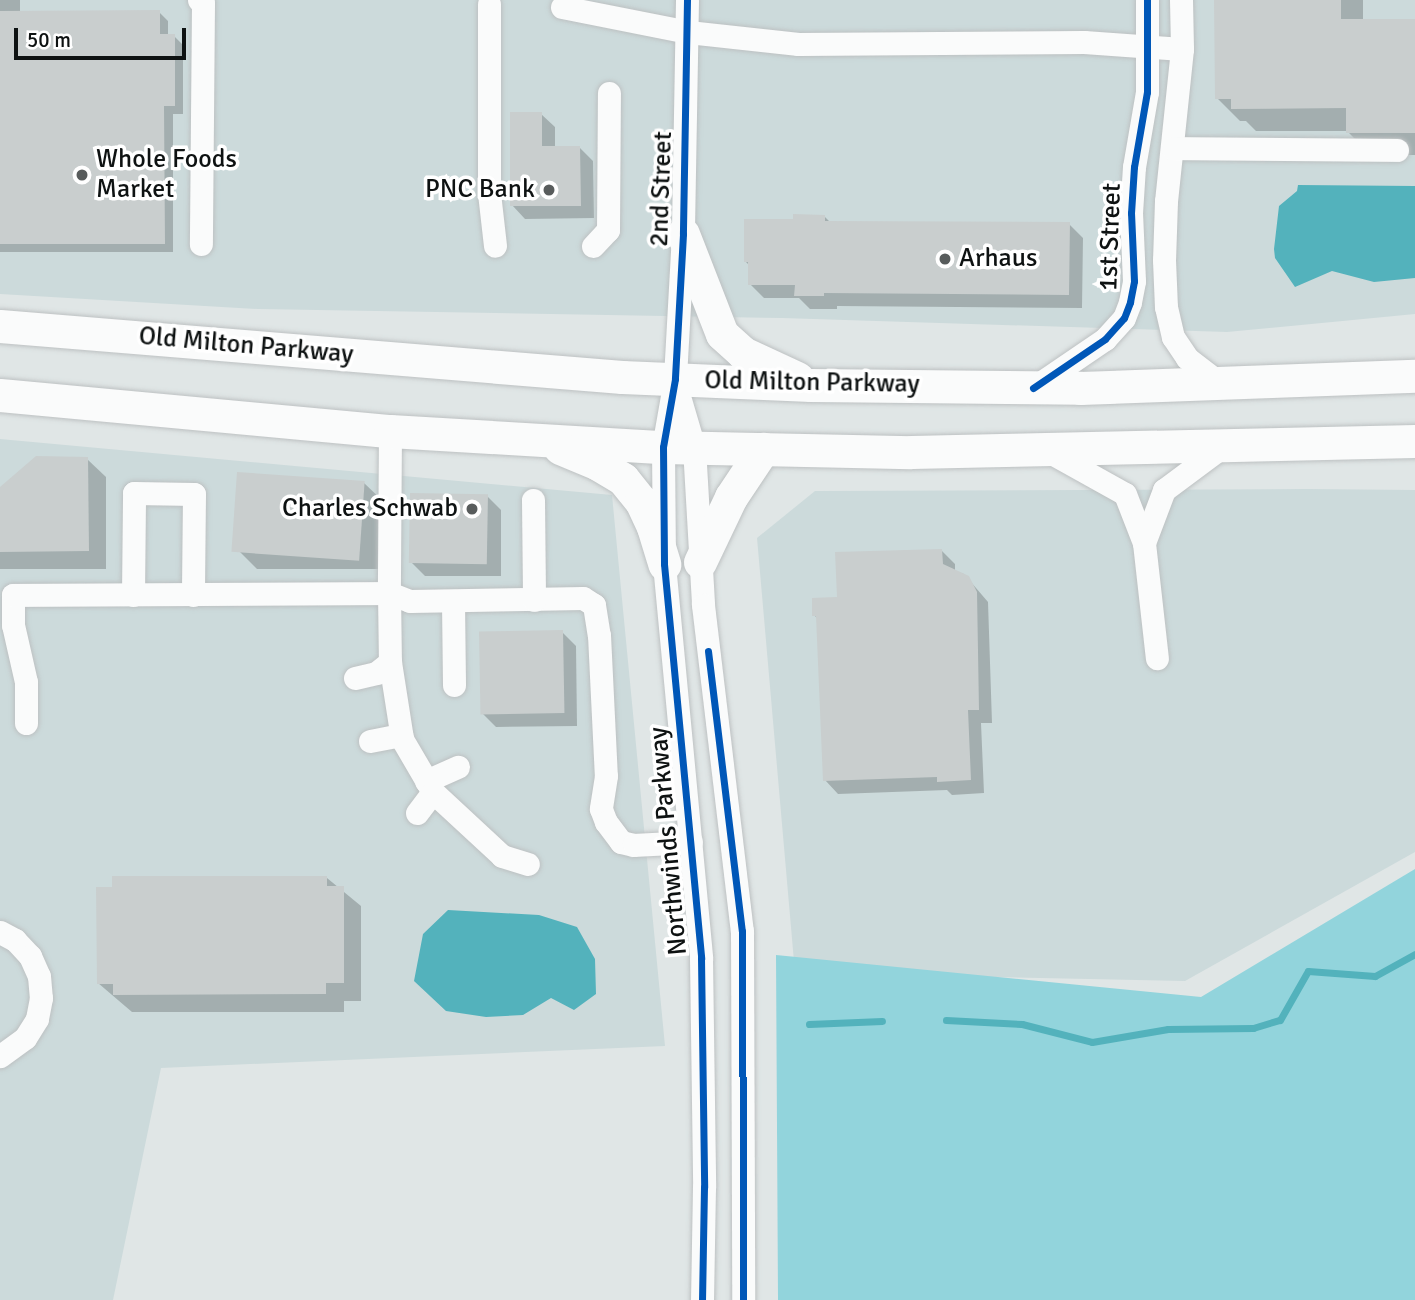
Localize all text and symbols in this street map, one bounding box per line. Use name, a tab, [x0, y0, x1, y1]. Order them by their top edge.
scale bar	[18, 14, 189, 58]
text: 50 m	[27, 27, 71, 53]
street label: 2nd Street	[644, 131, 680, 247]
place label: Whole Foods Market	[96, 144, 237, 206]
marker: Whole Foods Market	[74, 167, 90, 183]
place label: PNC Bank	[425, 174, 535, 206]
marker: PNC Bank	[541, 182, 557, 198]
street label: 1st Street	[1094, 182, 1128, 292]
place label: Arhaus	[959, 243, 1037, 275]
marker: Arhaus	[937, 251, 953, 267]
street label: Old Milton Parkway	[137, 321, 355, 371]
street label: Old Milton Parkway	[704, 366, 920, 400]
place label: Charles Schwab	[282, 493, 458, 525]
marker: Charles Schwab	[464, 501, 480, 517]
street label: Northwinds Parkway	[643, 726, 695, 956]

